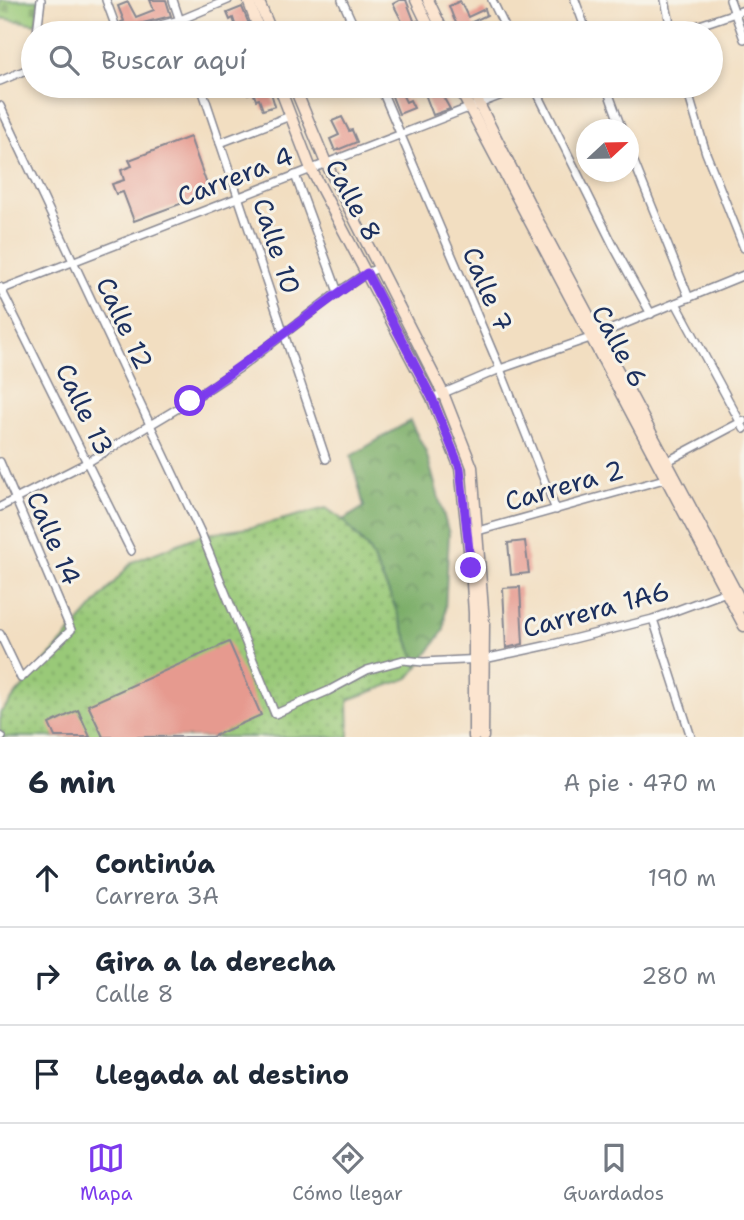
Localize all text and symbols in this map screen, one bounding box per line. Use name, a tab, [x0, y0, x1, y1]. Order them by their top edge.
search box	[21, 21, 723, 98]
icon: search	[45, 41, 83, 79]
text: Buscar aquí	[101, 42, 247, 77]
north arrow	[576, 119, 639, 182]
street label: Carrera 4	[172, 138, 298, 214]
street label: Calle 8	[318, 153, 390, 247]
street label: Calle 10	[245, 194, 309, 298]
street label: Calle 7	[455, 241, 521, 337]
street label: Calle 12	[88, 271, 162, 375]
street label: Calle 6	[584, 299, 656, 393]
street label: Calle 13	[48, 357, 122, 461]
route start	[174, 385, 205, 416]
street label: Carrera 2	[501, 451, 627, 519]
street label: Calle 14	[19, 486, 89, 590]
route end	[455, 552, 486, 583]
street label: Carrera 1A6	[519, 573, 673, 645]
text: 6 min	[28, 762, 115, 803]
text: A pie · 470 m	[564, 768, 716, 798]
text: Continúa	[95, 846, 215, 881]
icon: ahead	[28, 859, 66, 897]
text: 190 m	[648, 863, 716, 893]
text: Carrera 3A	[95, 881, 219, 911]
text: Gira a la derecha	[95, 944, 336, 979]
icon: right	[28, 957, 66, 995]
text: 280 m	[641, 961, 716, 991]
text: Calle 8	[95, 979, 174, 1009]
icon: arrive	[28, 1055, 66, 1093]
text: Llegada al destino	[95, 1057, 349, 1092]
tab: Mapa	[80, 1139, 132, 1206]
tab: Cómo llegar	[292, 1139, 403, 1206]
tab: Guardados	[563, 1139, 664, 1206]

